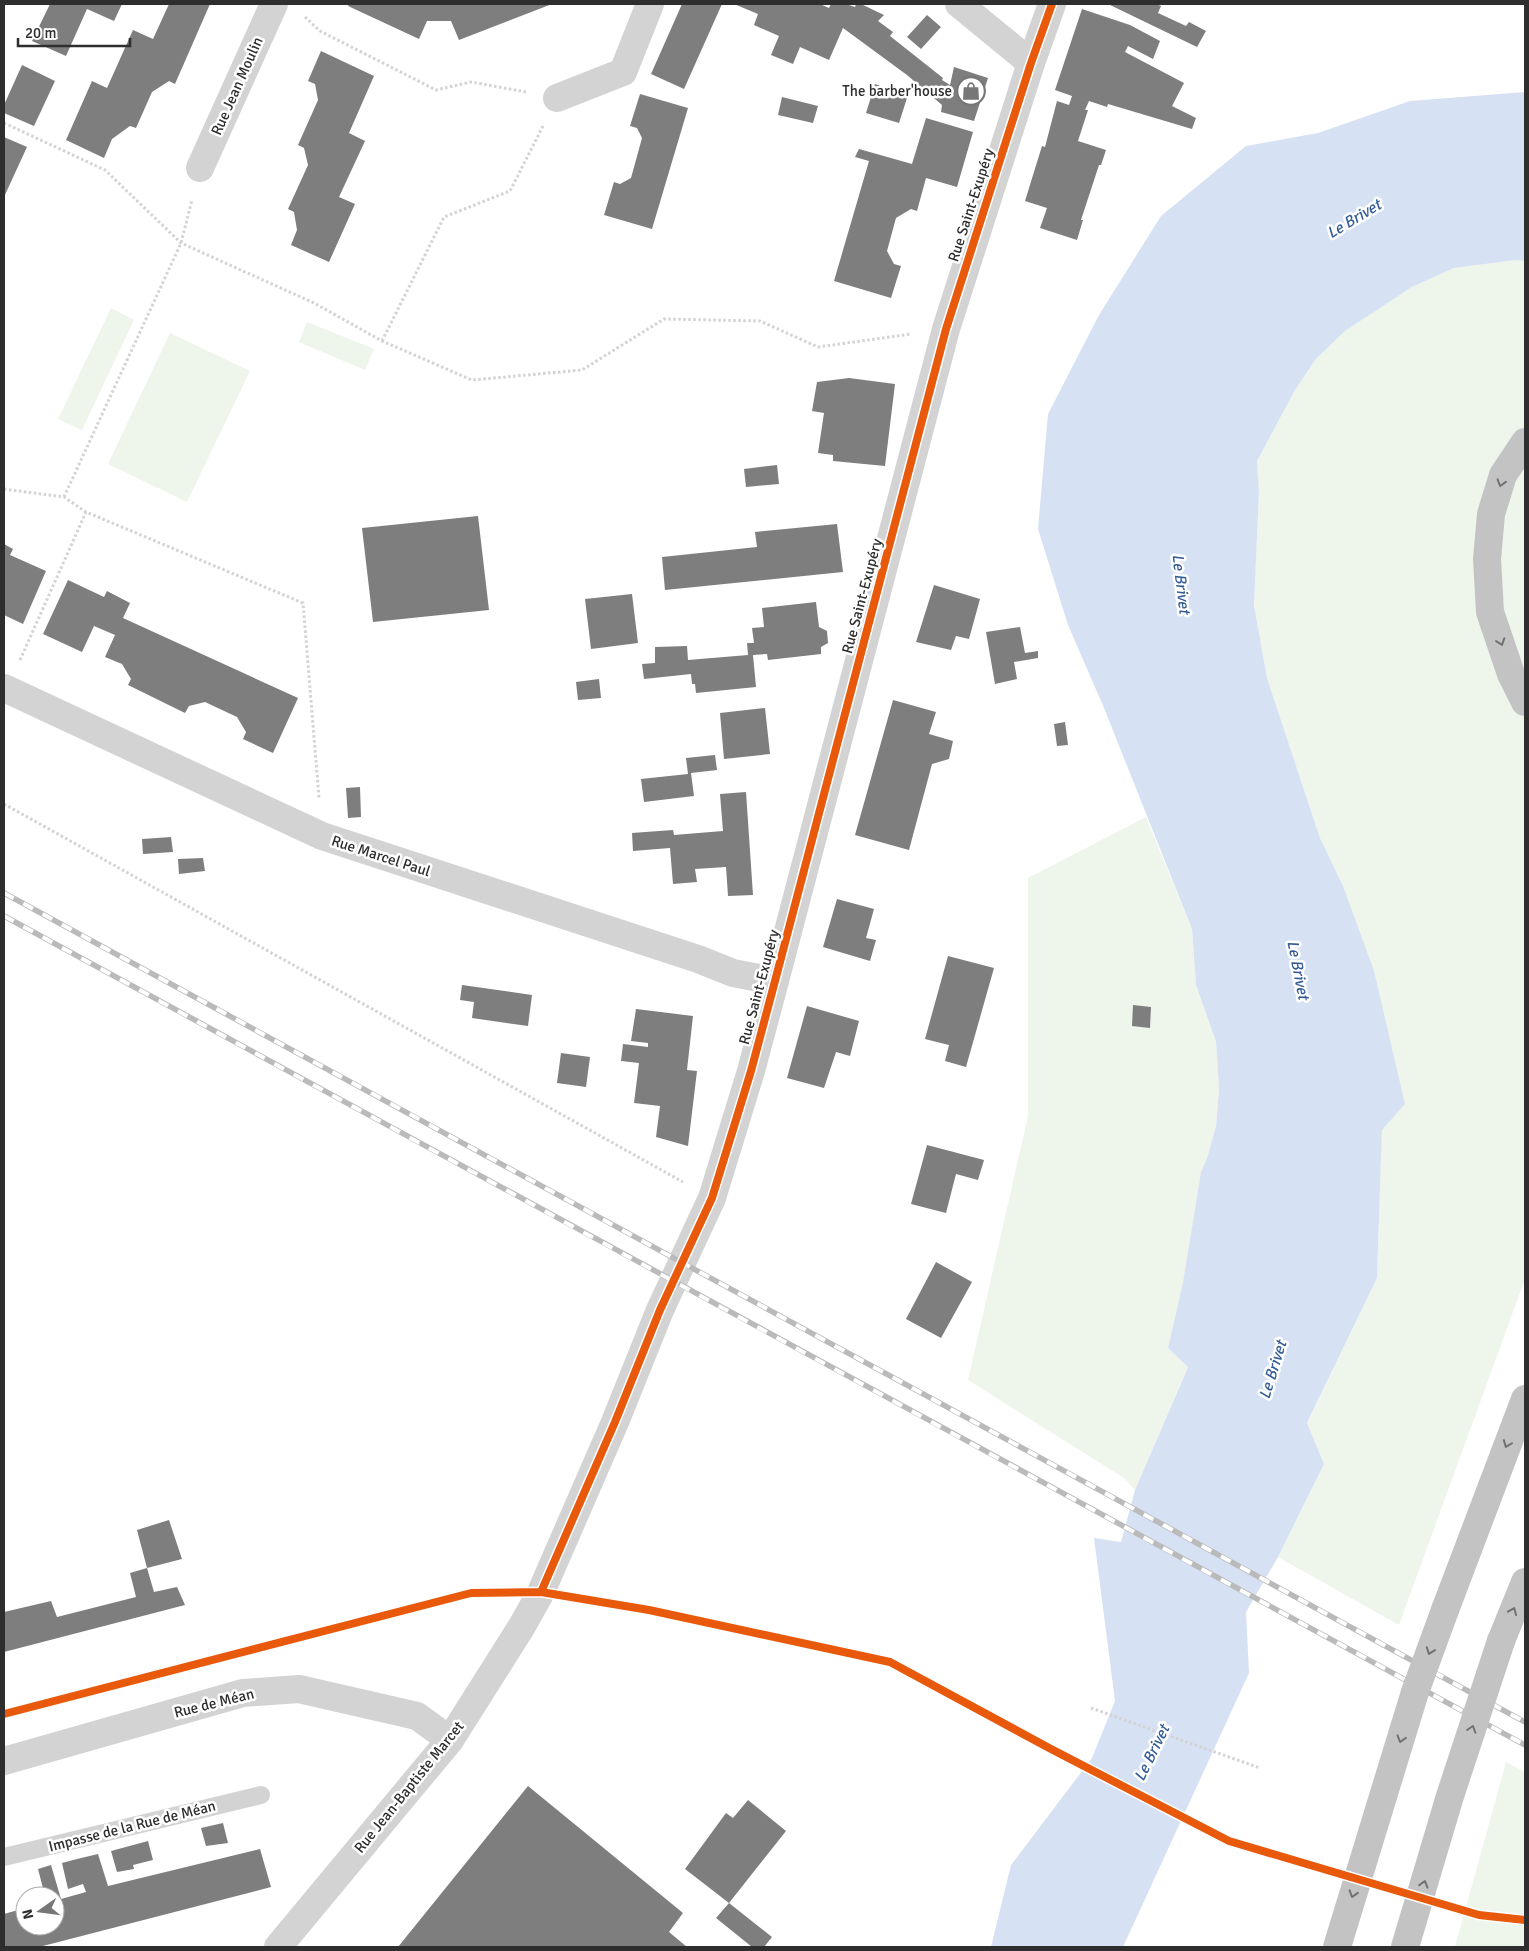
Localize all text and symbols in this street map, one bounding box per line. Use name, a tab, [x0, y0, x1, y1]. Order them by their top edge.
scale bar	[18, 15, 130, 47]
text: 20 m	[25, 24, 56, 42]
street label: Rue Jean Moulin	[207, 34, 267, 138]
shop icon: The barber'house	[956, 76, 986, 106]
place label: The barber'house	[842, 82, 952, 100]
street label: Rue Saint-Exupéry	[944, 146, 998, 264]
water label: Le Brivet	[1323, 194, 1387, 243]
one-way arrow	[1496, 479, 1506, 487]
street label: Rue Saint-Exupéry	[838, 537, 886, 655]
water label: Le Brivet	[1167, 553, 1195, 617]
one-way arrow	[1495, 638, 1505, 646]
street label: Rue Marcel Paul	[329, 831, 433, 881]
street label: Rue Saint-Exupéry	[735, 928, 783, 1046]
water label: Le Brivet	[1282, 939, 1314, 1004]
water label: Le Brivet	[1255, 1336, 1292, 1402]
one-way arrow	[1503, 1439, 1513, 1448]
one-way arrow	[1508, 1608, 1518, 1616]
one-way arrow	[1426, 1647, 1436, 1655]
street label: Rue de Méan	[172, 1684, 256, 1722]
street label: Rue Jean-Baptiste Marcet	[350, 1718, 468, 1856]
water label: Le Brivet	[1130, 1720, 1175, 1784]
one-way arrow	[1466, 1725, 1476, 1733]
one-way arrow	[1397, 1734, 1407, 1743]
street label: Impasse de la Rue de Méan	[46, 1796, 218, 1856]
one-way arrow	[1418, 1880, 1428, 1888]
north arrow	[15, 1886, 65, 1936]
one-way arrow	[1349, 1890, 1359, 1898]
text: N	[18, 1907, 37, 1921]

